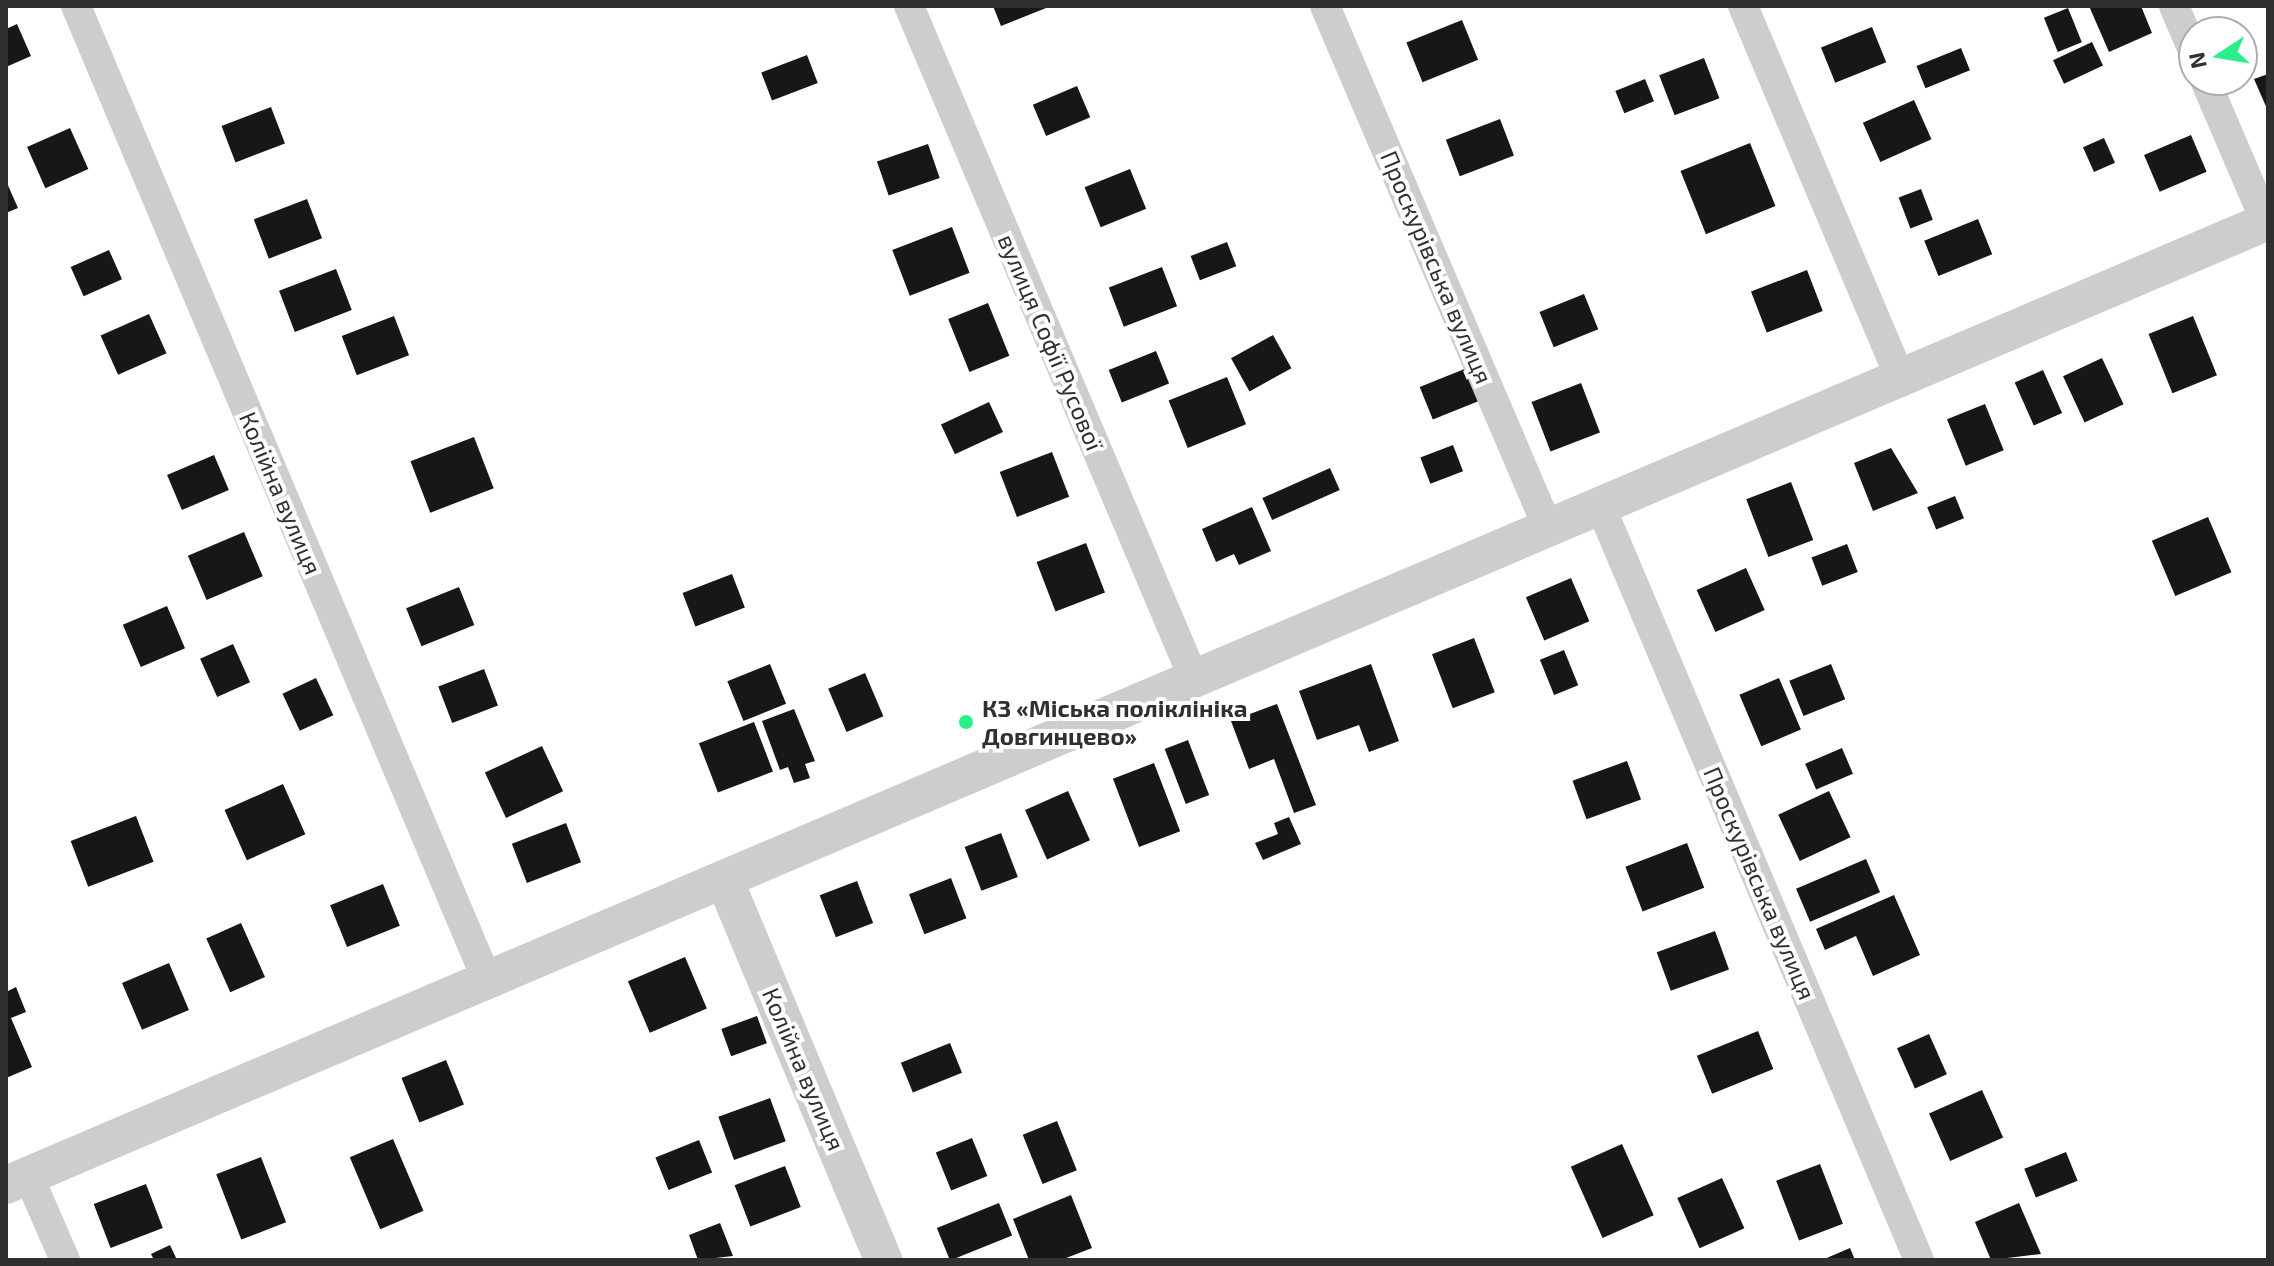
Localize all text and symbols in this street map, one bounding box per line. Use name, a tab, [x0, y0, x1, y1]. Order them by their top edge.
north arrow	[2178, 16, 2258, 96]
text: N	[2182, 50, 2211, 71]
street label: Проскурівська вулиця	[1375, 146, 1499, 388]
street label: вулиця Софії Русової	[992, 229, 1110, 455]
street label: Колійна вулиця	[234, 407, 328, 579]
place label: КЗ «Міська поліклініка Довгинцево»	[982, 694, 1247, 750]
marker: КЗ «Міська поліклініка Довгинцево»	[957, 713, 975, 731]
street label: Проскурівська вулиця	[1698, 762, 1822, 1004]
street label: Колійна вулиця	[757, 983, 851, 1155]

